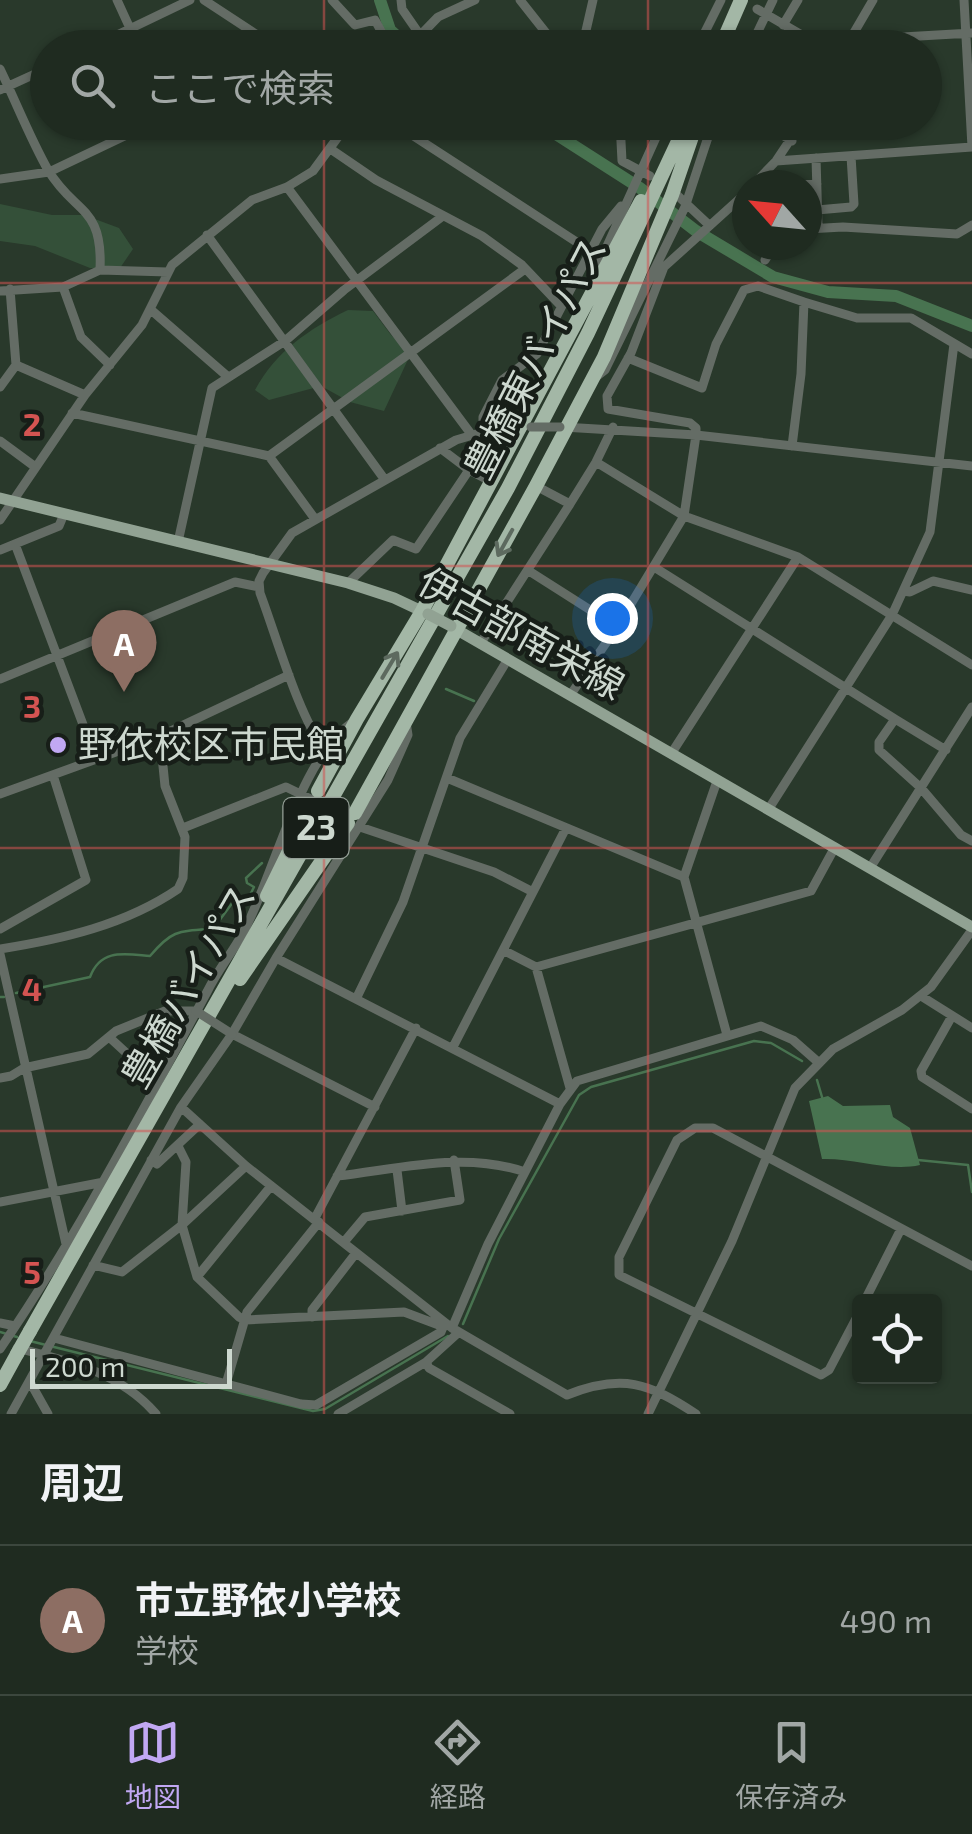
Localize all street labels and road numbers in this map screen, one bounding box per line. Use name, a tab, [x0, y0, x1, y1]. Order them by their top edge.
street label: 豊橋東バイパス	[454, 228, 615, 486]
street label: 伊古部南栄線	[411, 557, 633, 708]
road number: 23	[284, 798, 348, 858]
street label: 豊橋バイパス	[111, 875, 264, 1095]

